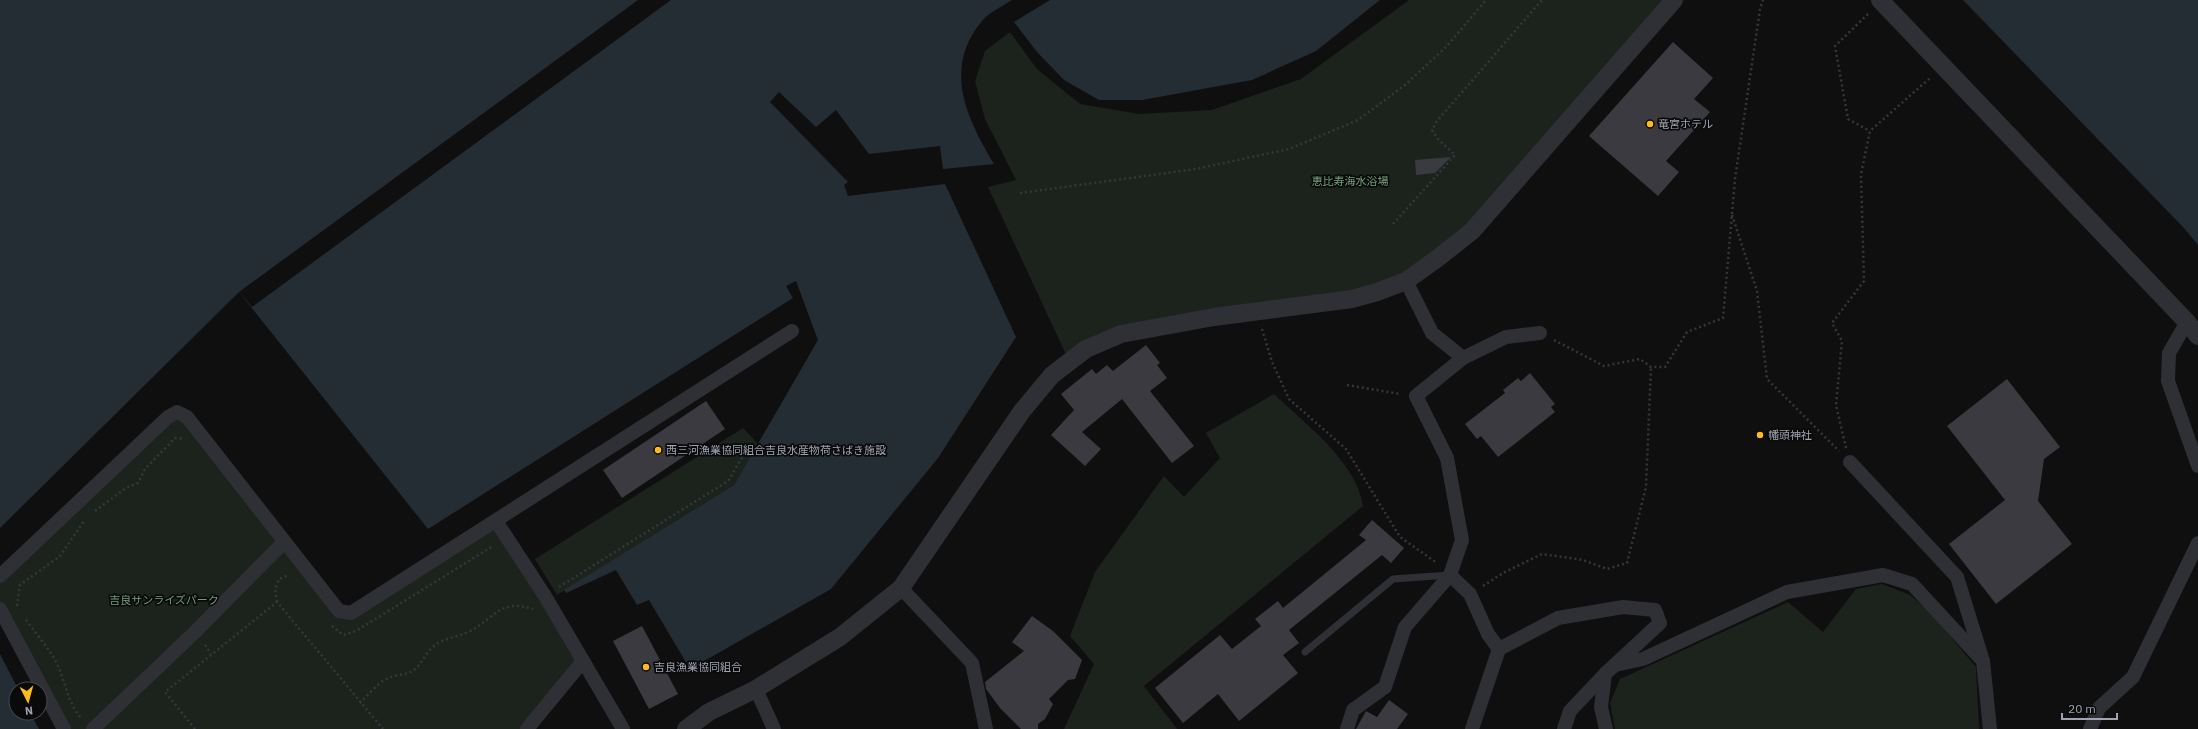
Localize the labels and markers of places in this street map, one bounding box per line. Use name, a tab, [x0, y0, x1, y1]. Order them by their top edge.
place label: 竜宮ホテル	[1658, 117, 1713, 131]
marker: 竜宮ホテル	[1645, 119, 1655, 129]
place label: 幡頭神社	[1768, 428, 1812, 442]
marker: 幡頭神社	[1755, 430, 1765, 440]
place label: 西三河漁業協同組合吉良水産物荷さばき施設	[666, 443, 886, 457]
marker: 西三河漁業協同組合吉良水産物荷さばき施設	[653, 445, 663, 455]
place label: 吉良漁業協同組合	[654, 660, 742, 674]
marker: 吉良漁業協同組合	[641, 662, 651, 672]

